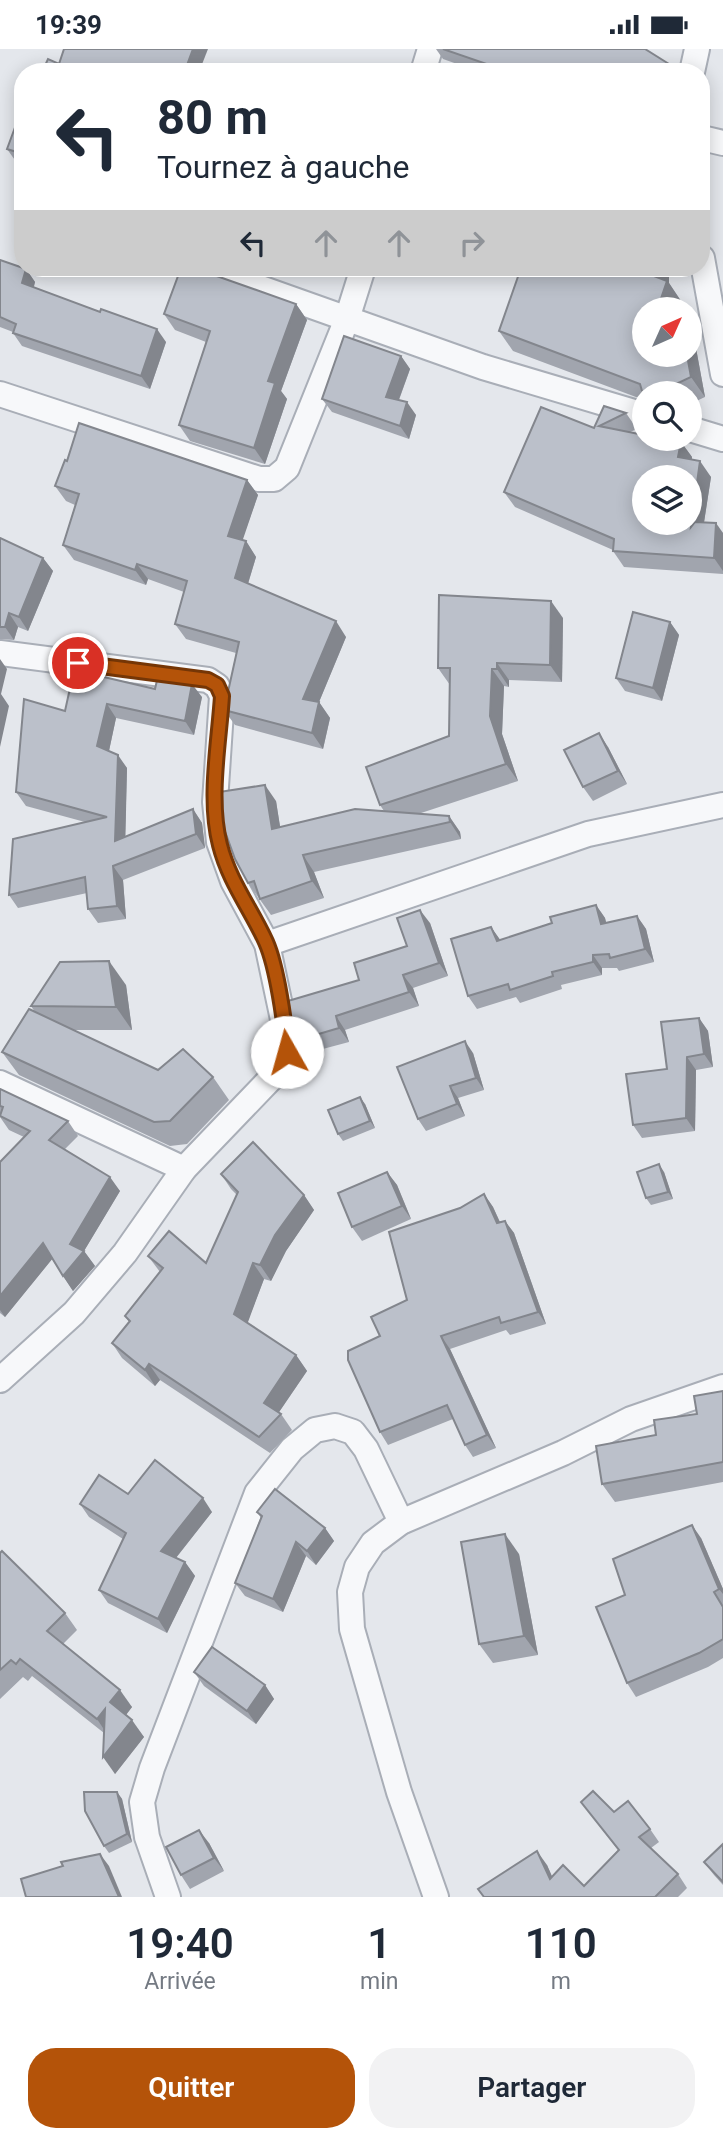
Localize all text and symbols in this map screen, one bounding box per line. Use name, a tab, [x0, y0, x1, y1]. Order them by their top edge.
text: 19:39	[35, 10, 102, 40]
text: 80 m	[157, 89, 268, 146]
icon: left	[42, 91, 133, 182]
text: Tournez à gauche	[157, 148, 409, 186]
icon: left	[234, 224, 272, 262]
icon: ahead	[307, 224, 345, 262]
icon: ahead	[380, 224, 418, 262]
icon: right	[453, 224, 491, 262]
north arrow	[632, 297, 702, 367]
map controls	[632, 297, 702, 535]
button: search	[632, 381, 702, 451]
button: layers	[632, 465, 702, 535]
pin	[48, 633, 108, 693]
icon: arrive	[59, 644, 97, 682]
position arrow	[250, 1015, 324, 1089]
text: 19:40	[126, 1919, 234, 1968]
text: 1	[367, 1919, 391, 1968]
text: 110	[525, 1919, 597, 1968]
text: Arrivée	[144, 1968, 216, 1995]
text: min	[360, 1968, 398, 1995]
text: m	[551, 1968, 571, 1995]
button: Quitter	[28, 2048, 355, 2128]
button: Partager	[369, 2048, 695, 2128]

